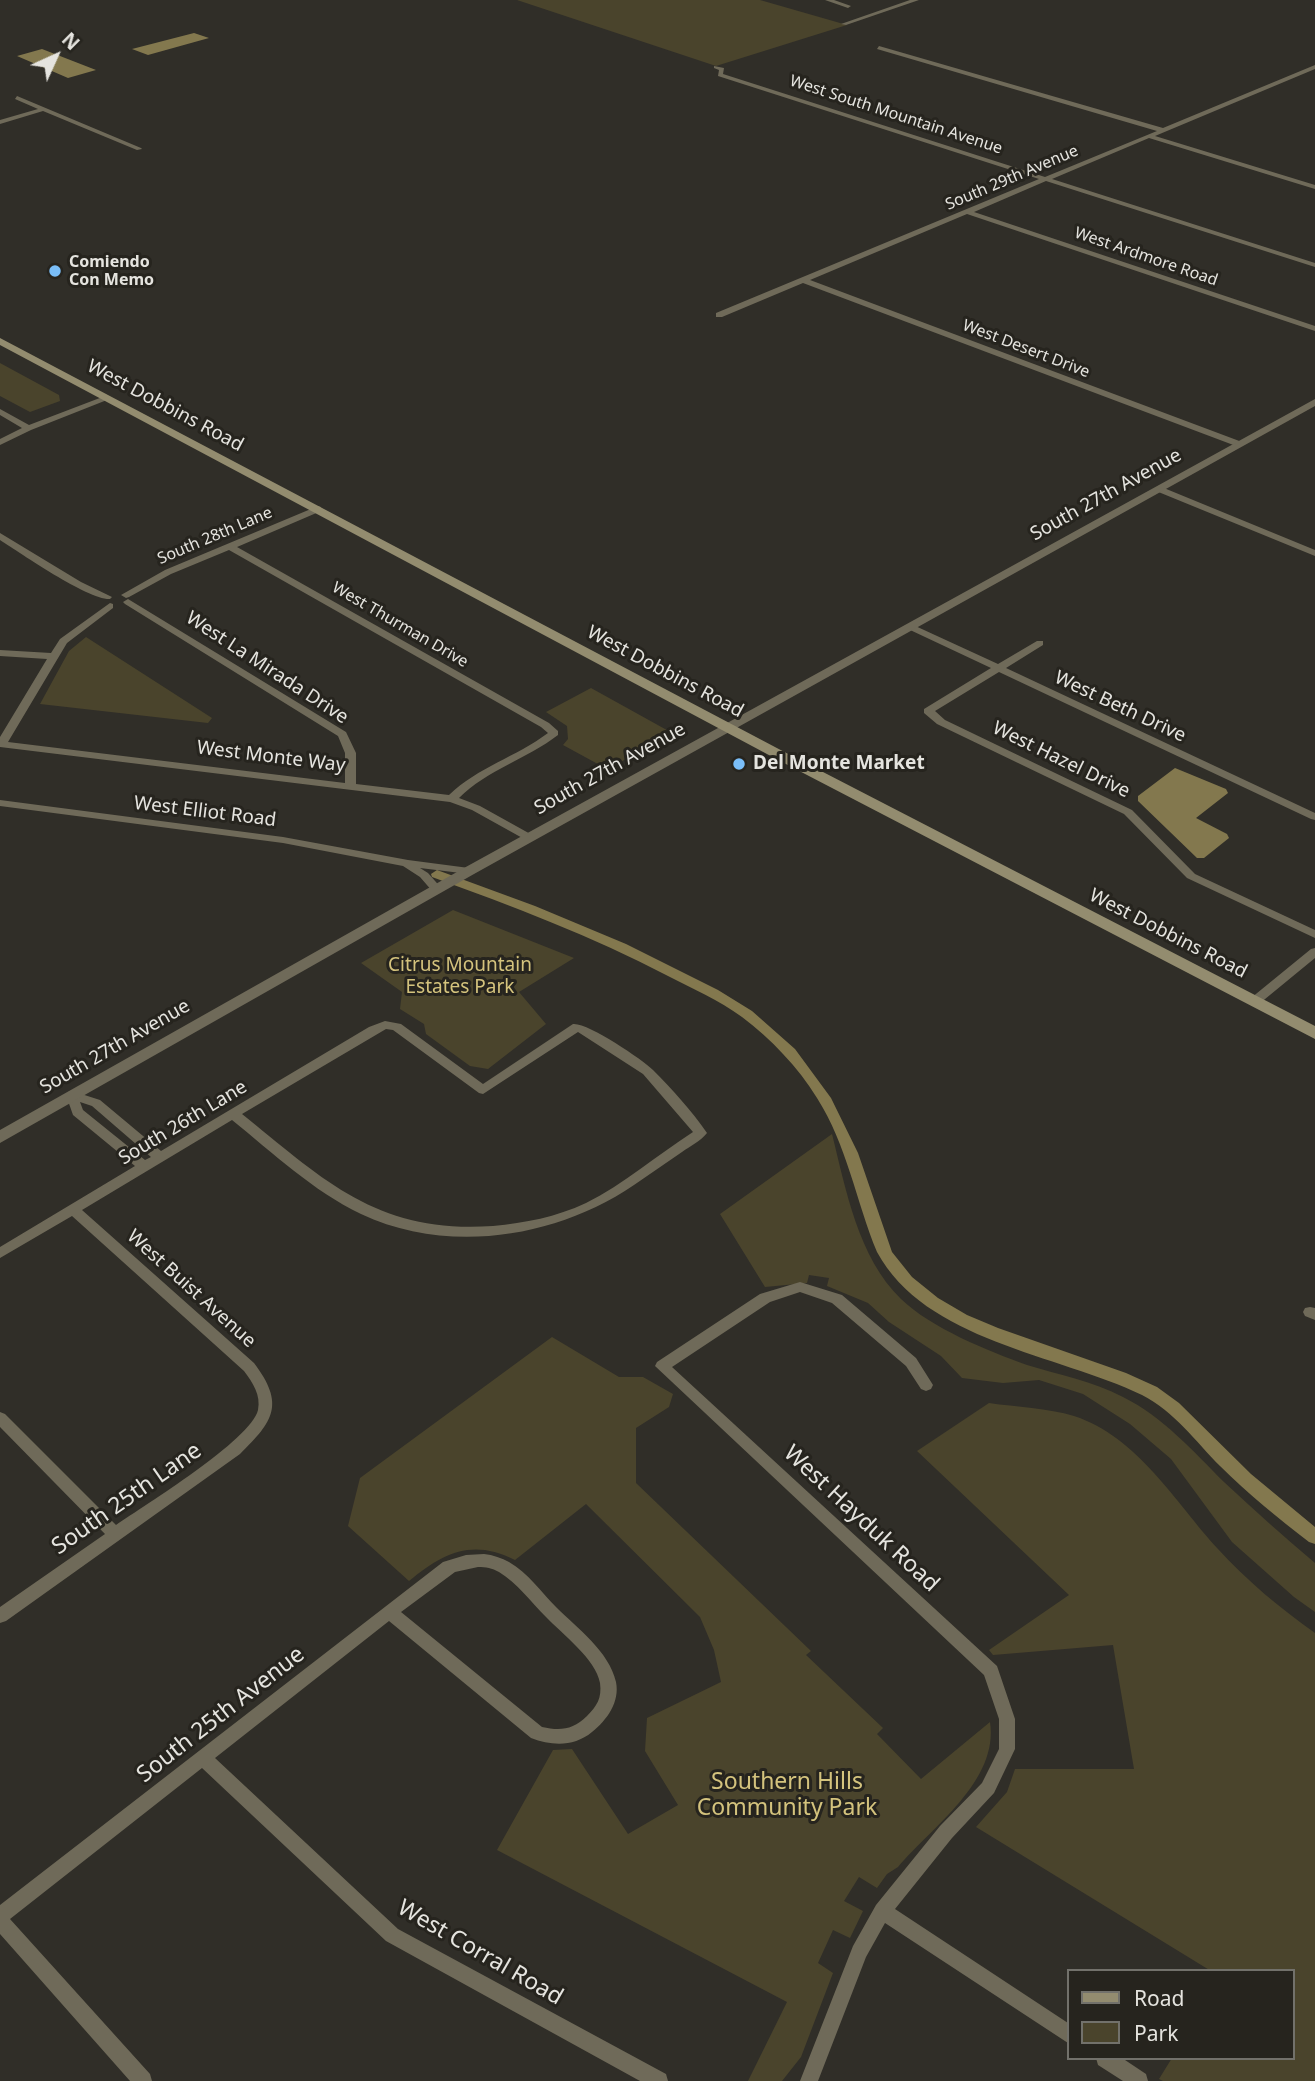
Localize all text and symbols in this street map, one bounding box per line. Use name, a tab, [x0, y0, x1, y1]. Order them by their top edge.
north arrow	[21, 21, 91, 91]
text: N	[56, 26, 85, 56]
street label: West South Mountain Avenue	[787, 72, 1005, 158]
street label: South 29th Avenue	[943, 141, 1081, 215]
street label: West Ardmore Road	[1072, 223, 1220, 291]
place label: Comiendo Con Memo	[69, 252, 154, 290]
marker: Comiendo Con Memo	[47, 263, 63, 279]
street label: West Desert Drive	[960, 316, 1092, 382]
street label: West Dobbins Road	[83, 355, 247, 457]
street label: South 27th Avenue	[1026, 444, 1186, 546]
street label: South 28th Lane	[155, 503, 275, 569]
street label: West Thurman Drive	[329, 578, 471, 672]
street label: West La Mirada Drive	[182, 607, 352, 729]
street label: West Dobbins Road	[583, 621, 747, 723]
street label: West Beth Drive	[1051, 667, 1189, 747]
street label: West Hazel Drive	[989, 717, 1133, 803]
street label: South 27th Avenue	[530, 718, 690, 820]
street label: West Monte Way	[195, 737, 347, 777]
place label: Del Monte Market	[753, 753, 925, 775]
marker: Del Monte Market	[731, 756, 747, 772]
street label: West Elliot Road	[133, 792, 277, 832]
street label: West Dobbins Road	[1085, 884, 1251, 984]
park label: Citrus Mountain Estates Park	[388, 955, 532, 999]
street label: South 27th Avenue	[36, 995, 194, 1099]
street label: South 26th Lane	[115, 1076, 251, 1170]
street label: West Buist Avenue	[122, 1225, 260, 1353]
street label: South 25th Lane	[47, 1437, 207, 1561]
street label: West Hayduk Road	[777, 1440, 945, 1598]
street label: South 25th Avenue	[132, 1641, 310, 1789]
park label: Southern Hills Community Park	[697, 1768, 877, 1822]
street label: West Corral Road	[392, 1894, 568, 2012]
legend	[1066, 1969, 1294, 2060]
text: Road	[1134, 1984, 1184, 2012]
text: Park	[1134, 2019, 1178, 2047]

